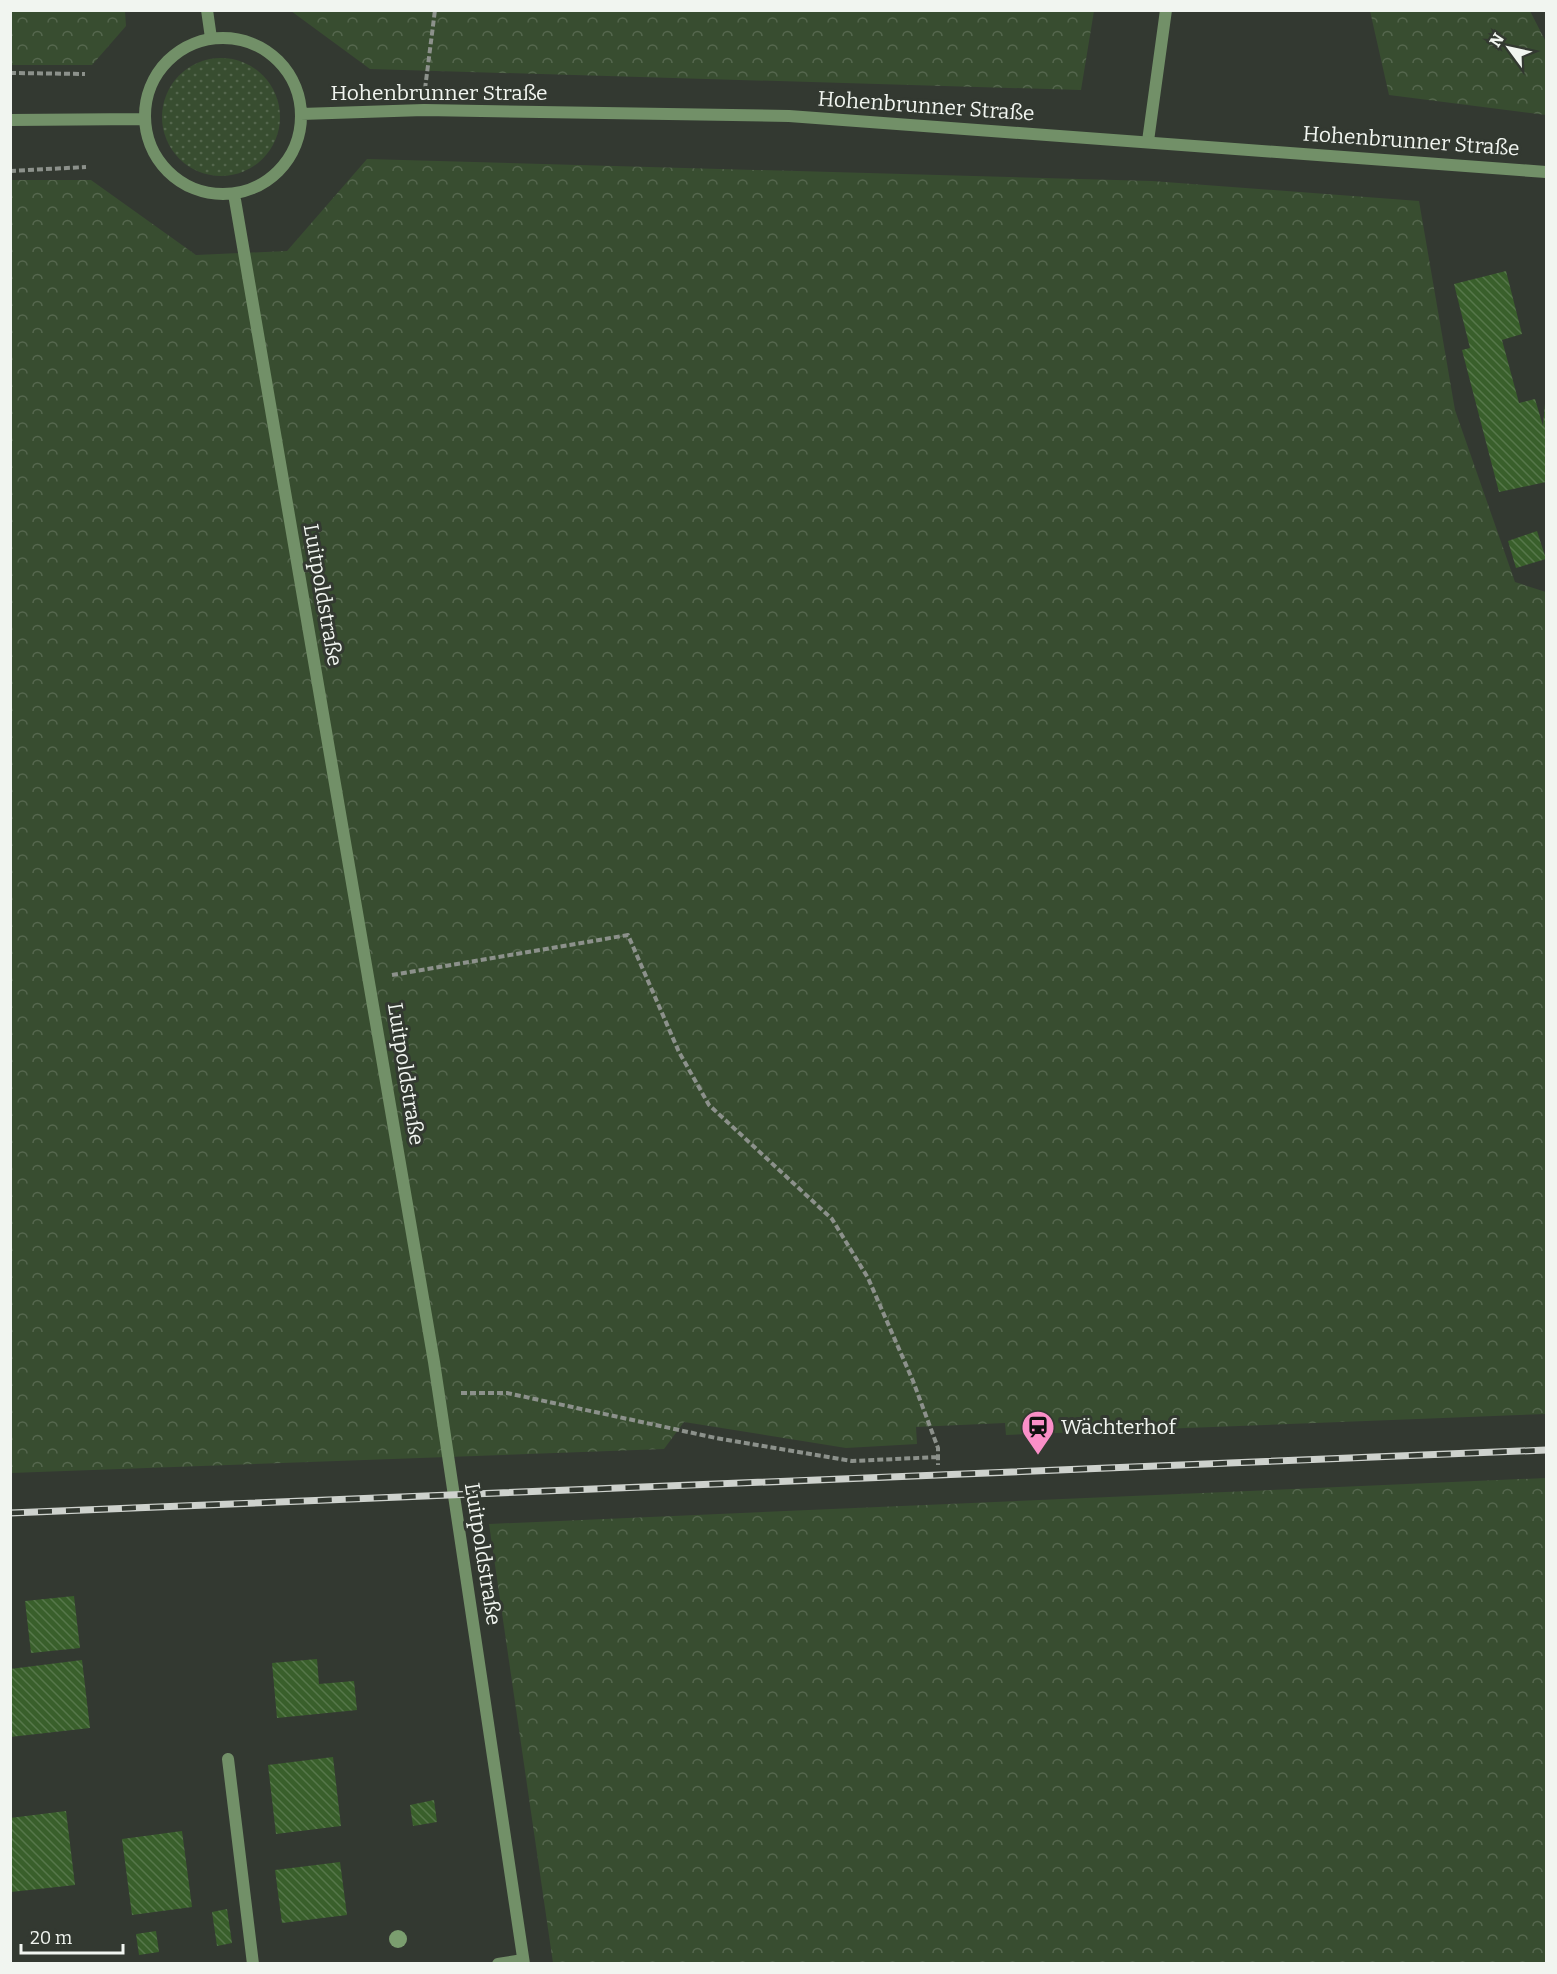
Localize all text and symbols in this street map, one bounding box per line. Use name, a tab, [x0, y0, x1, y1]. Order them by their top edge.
north arrow	[1479, 18, 1539, 78]
text: N	[1486, 30, 1508, 50]
street label: Hohenbrunner Straße	[330, 80, 548, 106]
street label: Hohenbrunner Straße	[817, 85, 1035, 127]
street label: Hohenbrunner Straße	[1302, 120, 1520, 162]
street label: Luitpoldstraße	[298, 522, 348, 668]
street label: Luitpoldstraße	[382, 1001, 430, 1147]
station icon: Wächterhof	[1020, 1409, 1056, 1456]
place label: Wächterhof	[1061, 1414, 1178, 1440]
street label: Luitpoldstraße	[459, 1481, 507, 1627]
scale bar	[21, 1917, 123, 1955]
text: 20 m	[30, 1927, 72, 1949]

